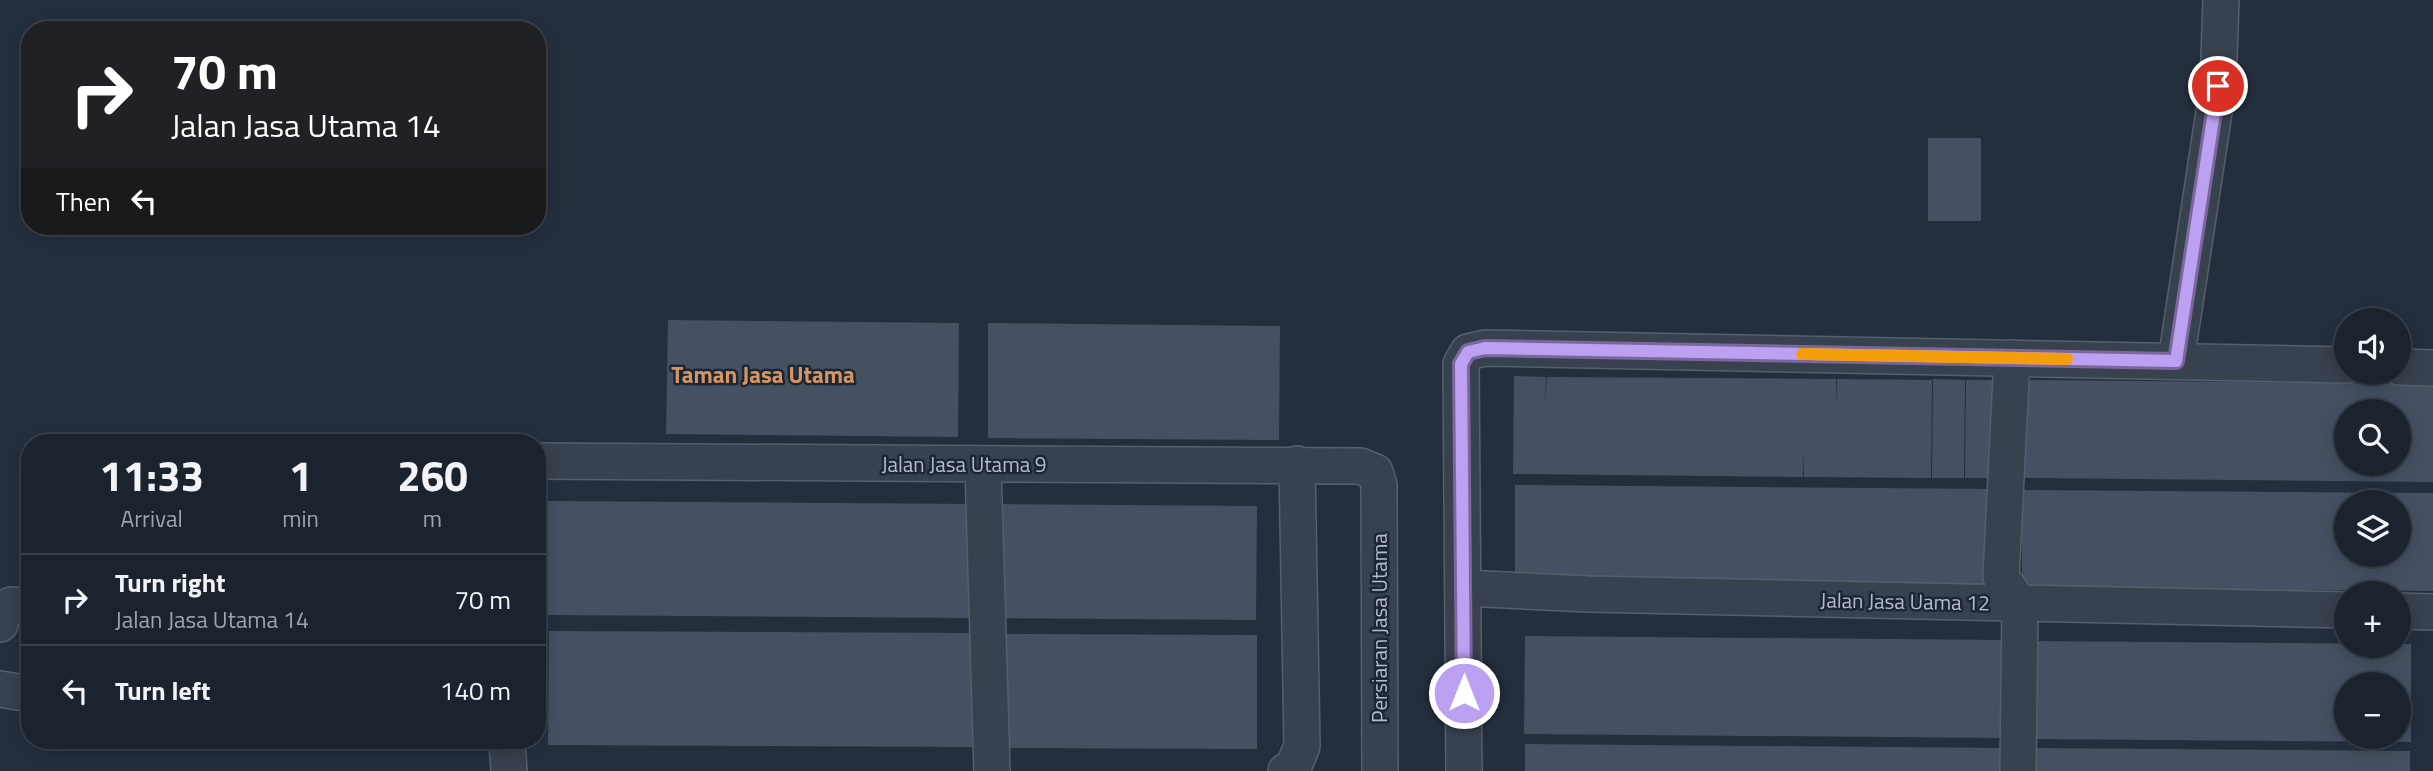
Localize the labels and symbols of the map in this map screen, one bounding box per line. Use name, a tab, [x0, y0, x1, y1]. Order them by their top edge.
pin	[2188, 56, 2248, 116]
district label: Taman Jasa Utama	[671, 357, 855, 392]
street label: Jalan Jasa Utama 9	[881, 448, 1047, 480]
street label: Persiaran Jasa Utama	[1363, 533, 1395, 723]
street label: Jalan Jasa Uama 12	[1820, 584, 1990, 618]
position arrow	[1427, 656, 1501, 730]

